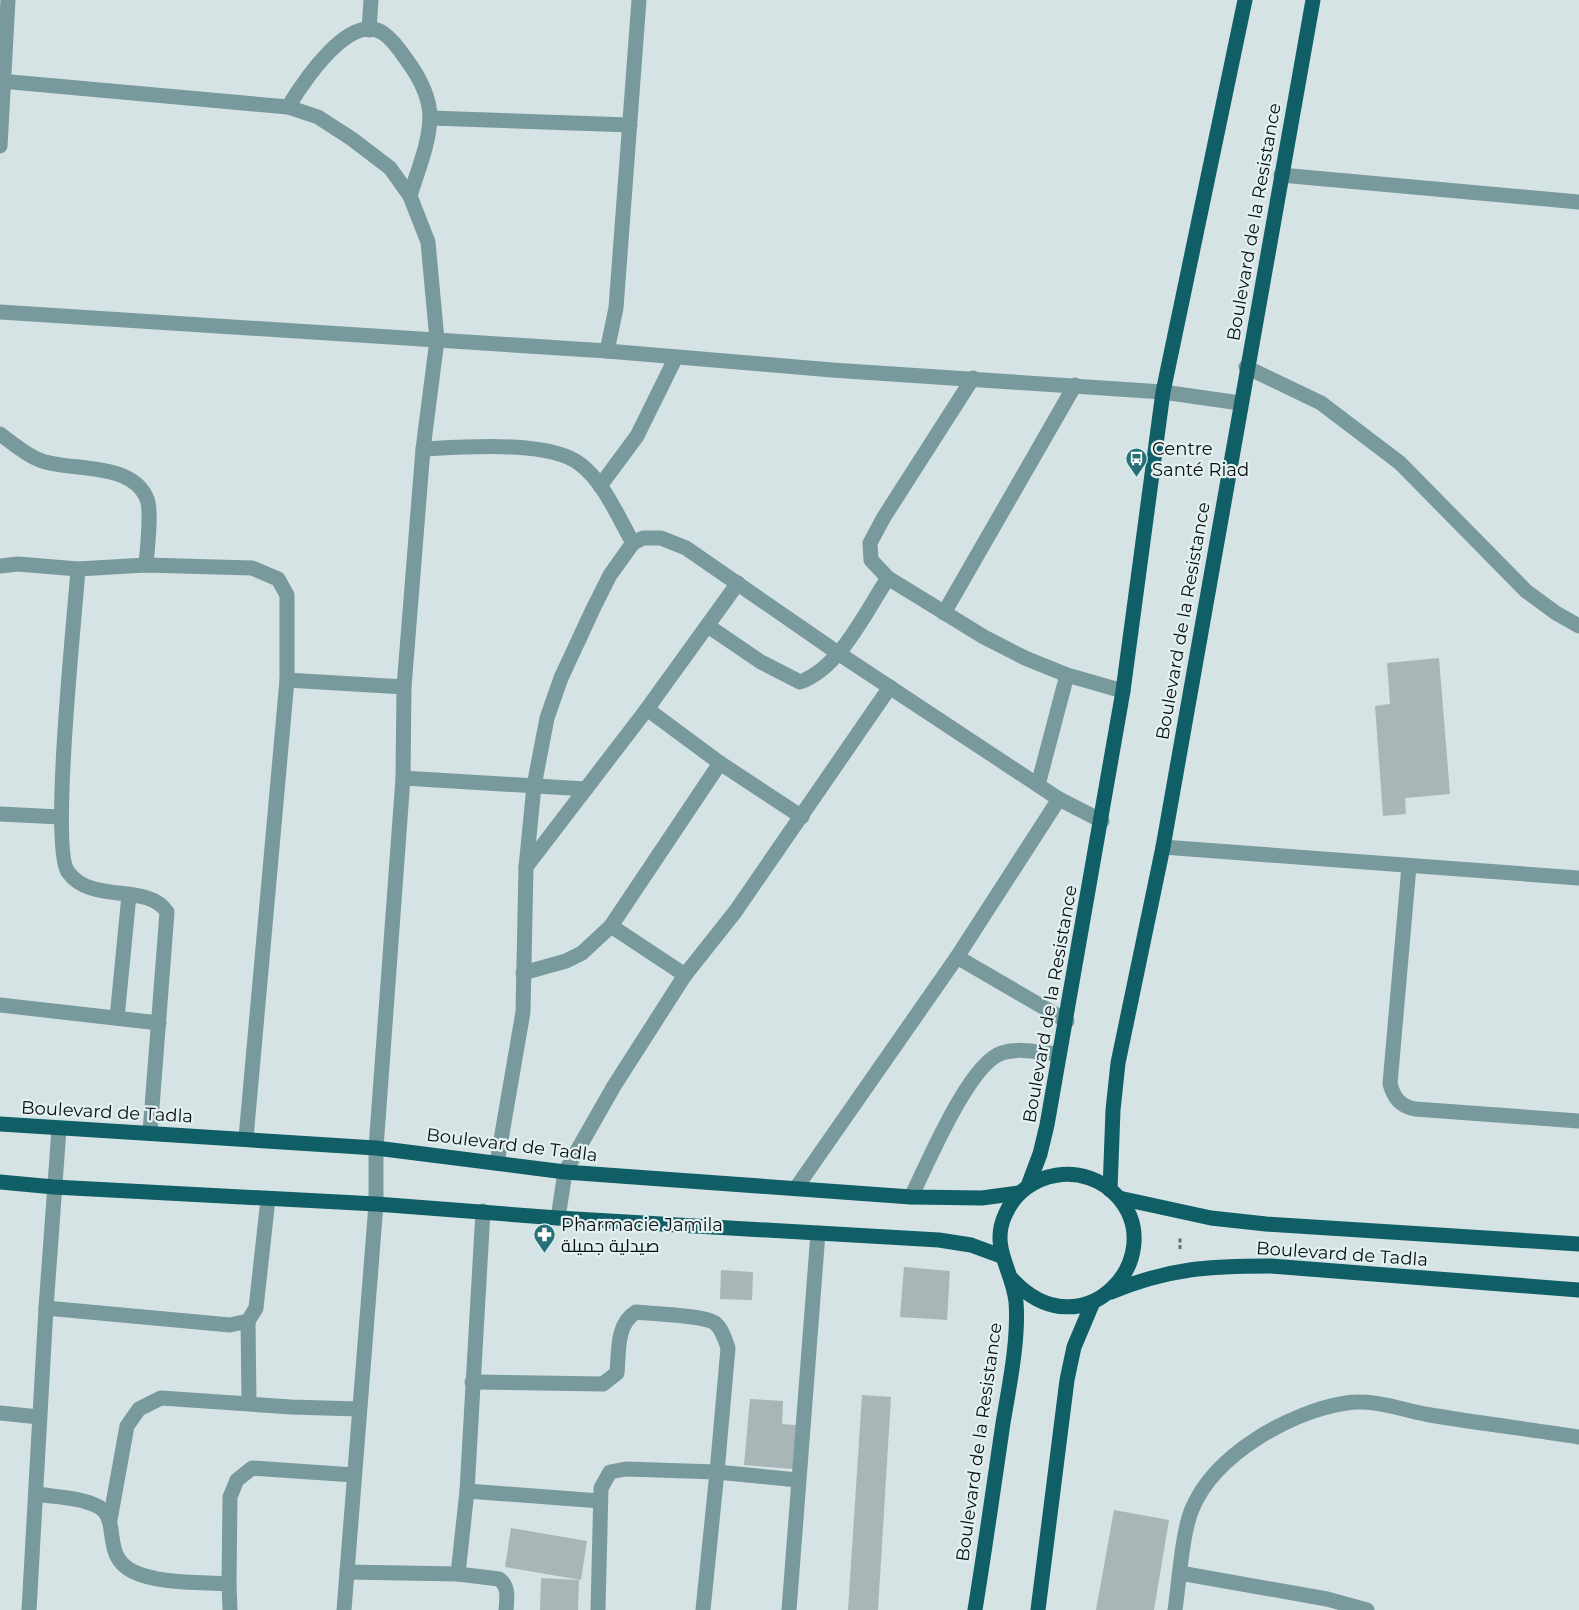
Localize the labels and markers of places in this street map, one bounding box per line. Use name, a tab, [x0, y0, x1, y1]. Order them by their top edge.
place label: Centre Santé Riad	[1152, 438, 1249, 481]
bus stop icon: Centre Santé Riad	[1124, 447, 1148, 478]
place label: Pharmacie Jamila صيدلية جميلة	[561, 1214, 723, 1257]
pharmacy icon: Pharmacie Jamila صيدلية جميلة	[533, 1223, 557, 1254]

